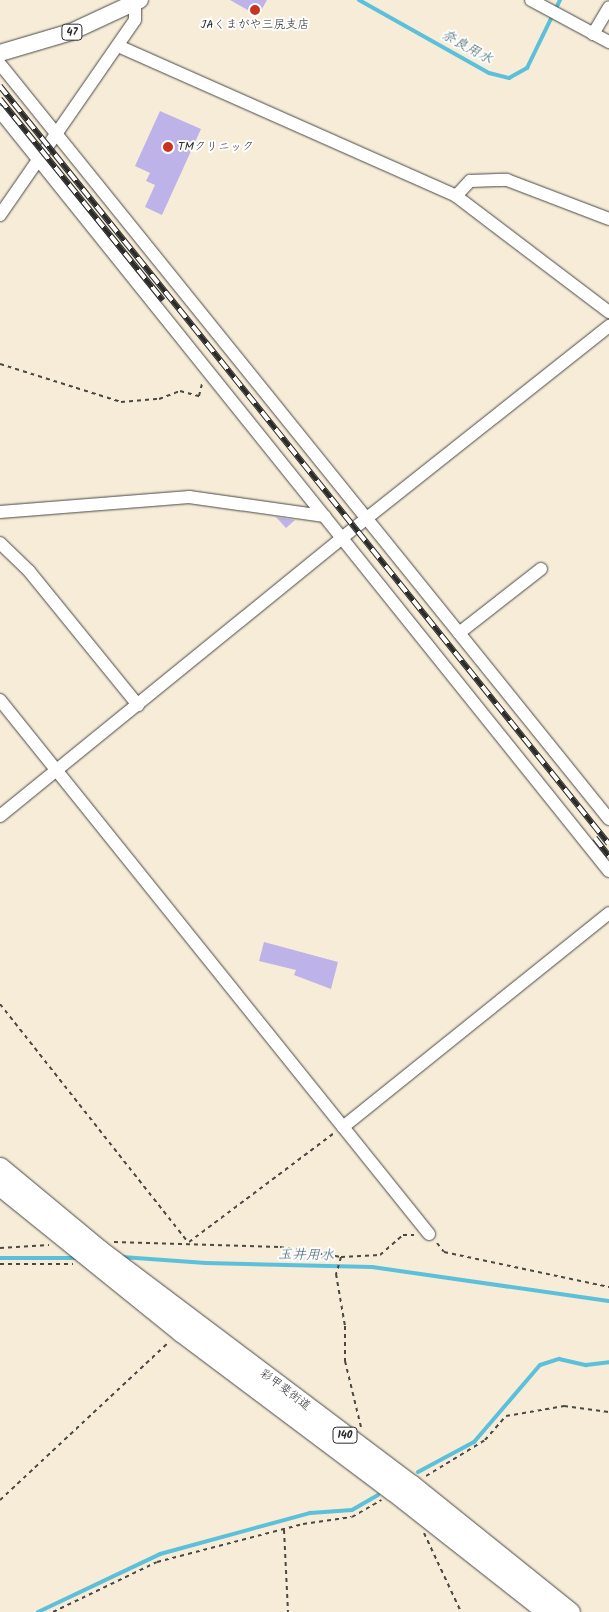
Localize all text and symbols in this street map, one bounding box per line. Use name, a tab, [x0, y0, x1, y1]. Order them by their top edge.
marker: JAくまがや三尻支店	[249, 4, 261, 16]
place label: JAくまがや三尻支店	[201, 18, 309, 32]
road number: 47	[61, 24, 83, 41]
water label: 奈良用水	[438, 26, 496, 68]
place label: TMクリニック	[178, 140, 254, 154]
marker: TMクリニック	[162, 141, 174, 153]
water label: 玉井用水	[278, 1246, 334, 1264]
street label: 彩甲斐街道	[257, 1366, 313, 1414]
road number: 140	[332, 1426, 358, 1444]

